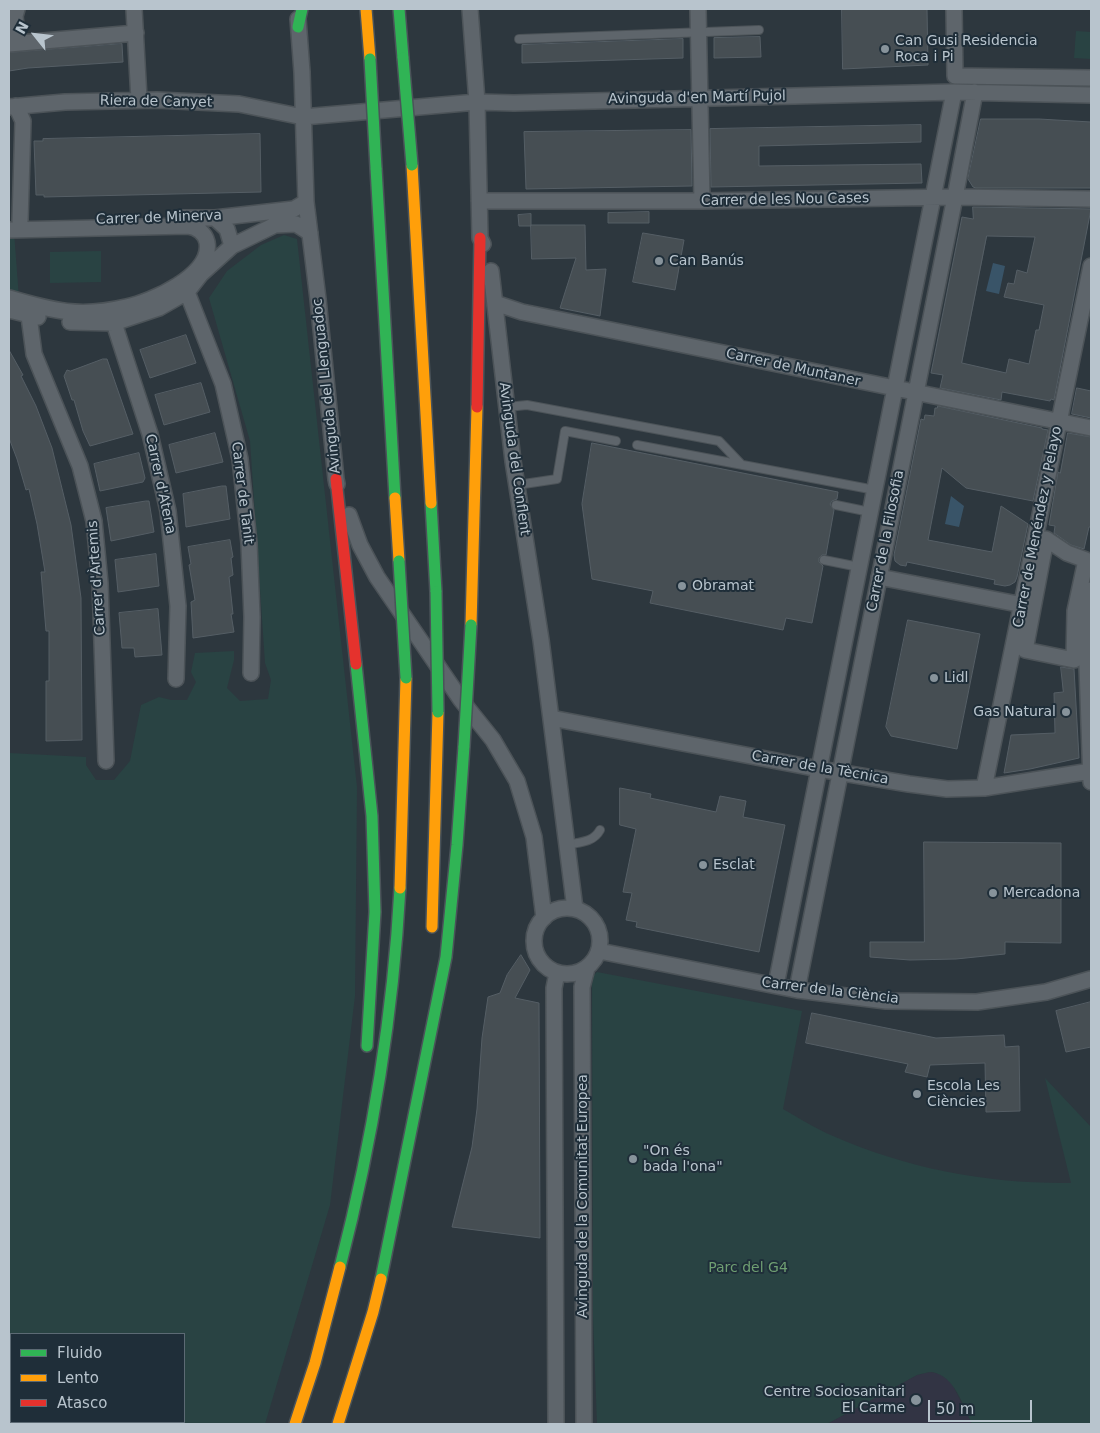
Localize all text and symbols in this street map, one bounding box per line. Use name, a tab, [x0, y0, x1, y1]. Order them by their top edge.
north arrow	[10, 10, 60, 60]
text: N	[12, 19, 32, 37]
place label: Can Gusi Residencia Roca i Pi	[895, 33, 1037, 65]
marker: Can Gusi Residencia Roca i Pi	[879, 43, 891, 55]
street label: Avinguda d'en Martí Pujol	[608, 88, 786, 108]
street label: Riera de Canyet	[100, 93, 212, 111]
street label: Carrer de les Nou Cases	[701, 190, 869, 210]
street label: Carrer de Minerva	[96, 207, 222, 229]
place label: Can Banús	[669, 253, 744, 269]
marker: Can Banús	[653, 255, 665, 267]
street label: Avinguda del Llenguadoc	[309, 298, 345, 474]
street label: Carrer de Muntaner	[724, 346, 862, 390]
street label: Avinguda del Conflent	[495, 381, 533, 537]
street label: Carrer de Menéndez y Pelayo	[1010, 425, 1066, 629]
street label: Carrer d'Atena	[141, 432, 179, 536]
street label: Carrer de Tanit	[227, 441, 257, 545]
street label: Carrer de la Filosofia	[864, 469, 908, 613]
street label: Carrer d'Àrtemis	[85, 520, 109, 636]
place label: Obramat	[692, 578, 754, 594]
marker: Obramat	[676, 580, 688, 592]
place label: Lidl	[944, 670, 968, 686]
marker: Lidl	[928, 672, 940, 684]
place label: Gas Natural	[973, 704, 1056, 720]
marker: Gas Natural	[1060, 706, 1072, 718]
street label: Carrer de la Tècnica	[750, 748, 890, 788]
place label: Esclat	[713, 857, 755, 873]
marker: Esclat	[697, 859, 709, 871]
place label: Mercadona	[1003, 885, 1080, 901]
marker: Mercadona	[987, 887, 999, 899]
street label: Carrer de la Ciència	[760, 974, 900, 1008]
street label: Avinguda de la Comunitat Europea	[575, 1074, 591, 1318]
place label: Escola Les Ciències	[927, 1078, 1000, 1110]
marker: Escola Les Ciències	[911, 1088, 923, 1100]
place label: "On és bada l'ona"	[643, 1143, 723, 1176]
marker: "On és bada l'ona"	[627, 1153, 639, 1165]
park label: Parc del G4	[708, 1260, 788, 1276]
legend	[10, 1333, 185, 1423]
text: Fluido	[57, 1344, 102, 1362]
text: Lento	[57, 1369, 99, 1387]
place label: Centre Sociosanitari El Carme	[764, 1384, 905, 1416]
scale bar	[930, 1390, 1034, 1422]
marker: Centre Sociosanitari El Carme	[909, 1393, 923, 1407]
text: Atasco	[57, 1394, 107, 1412]
text: 50 m	[936, 1400, 974, 1418]

